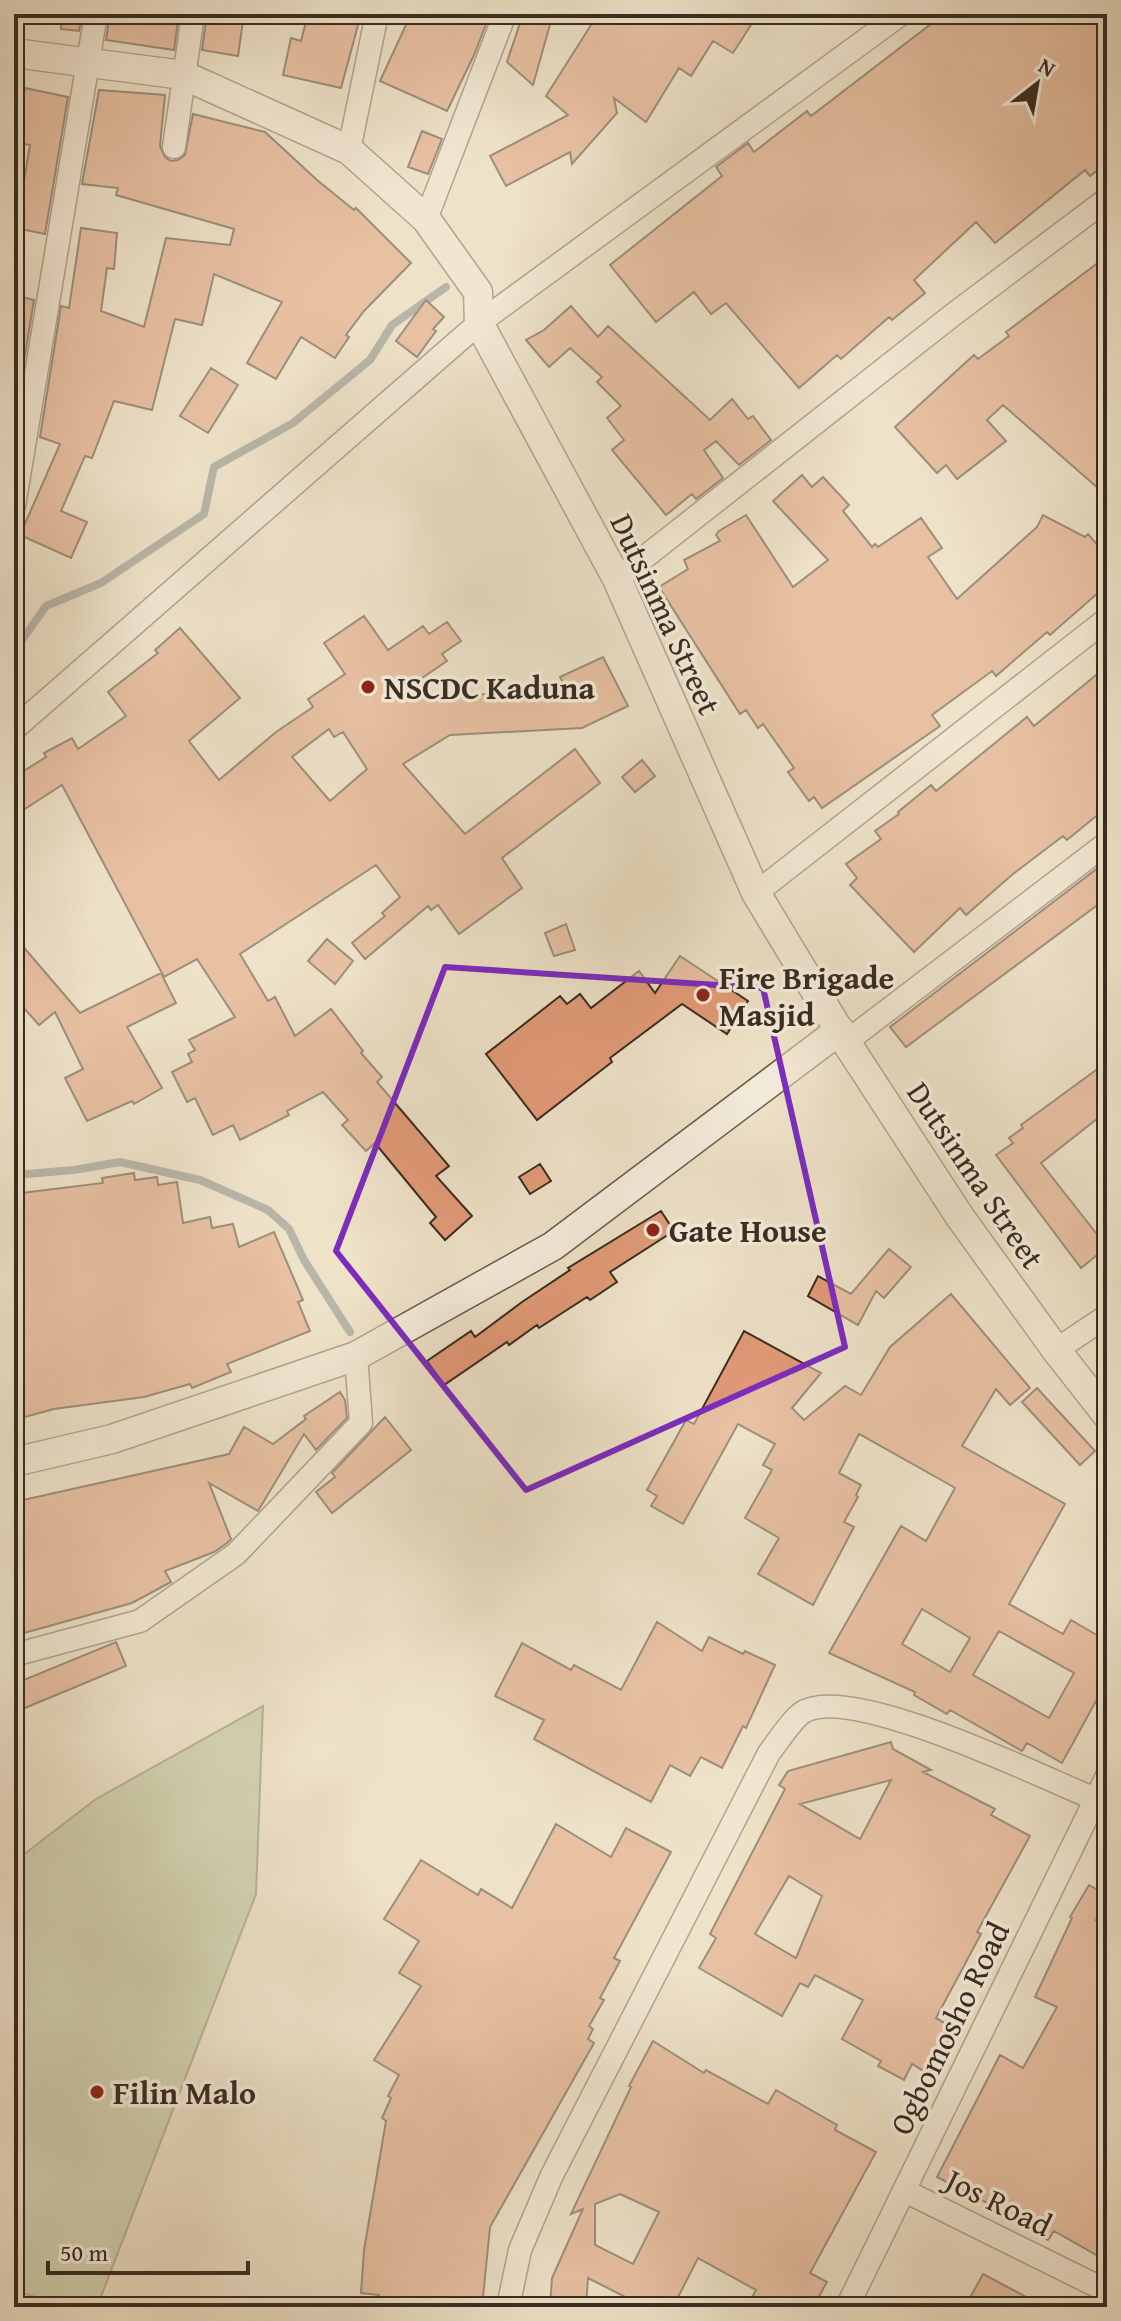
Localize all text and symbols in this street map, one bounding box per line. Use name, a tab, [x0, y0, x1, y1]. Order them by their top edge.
north arrow	[997, 44, 1077, 124]
text: N	[1033, 49, 1062, 85]
street label: Dutsinma Street	[599, 506, 733, 722]
place label: NSCDC Kaduna	[384, 664, 596, 711]
marker: NSCDC Kaduna	[359, 678, 377, 696]
place label: Fire Brigade Masjid	[719, 954, 894, 1038]
marker: Fire Brigade Masjid	[694, 986, 712, 1004]
street label: Dutsinma Street	[896, 1072, 1056, 1278]
place label: Gate House	[669, 1207, 827, 1254]
marker: Gate House	[644, 1221, 662, 1239]
street label: Ogbomosho Road	[877, 1914, 1021, 2142]
place label: Filin Malo	[113, 2069, 256, 2116]
marker: Filin Malo	[88, 2083, 106, 2101]
street label: Jos Road	[934, 2154, 1060, 2248]
scale bar	[48, 2225, 248, 2275]
text: 50 m	[60, 2235, 108, 2270]

